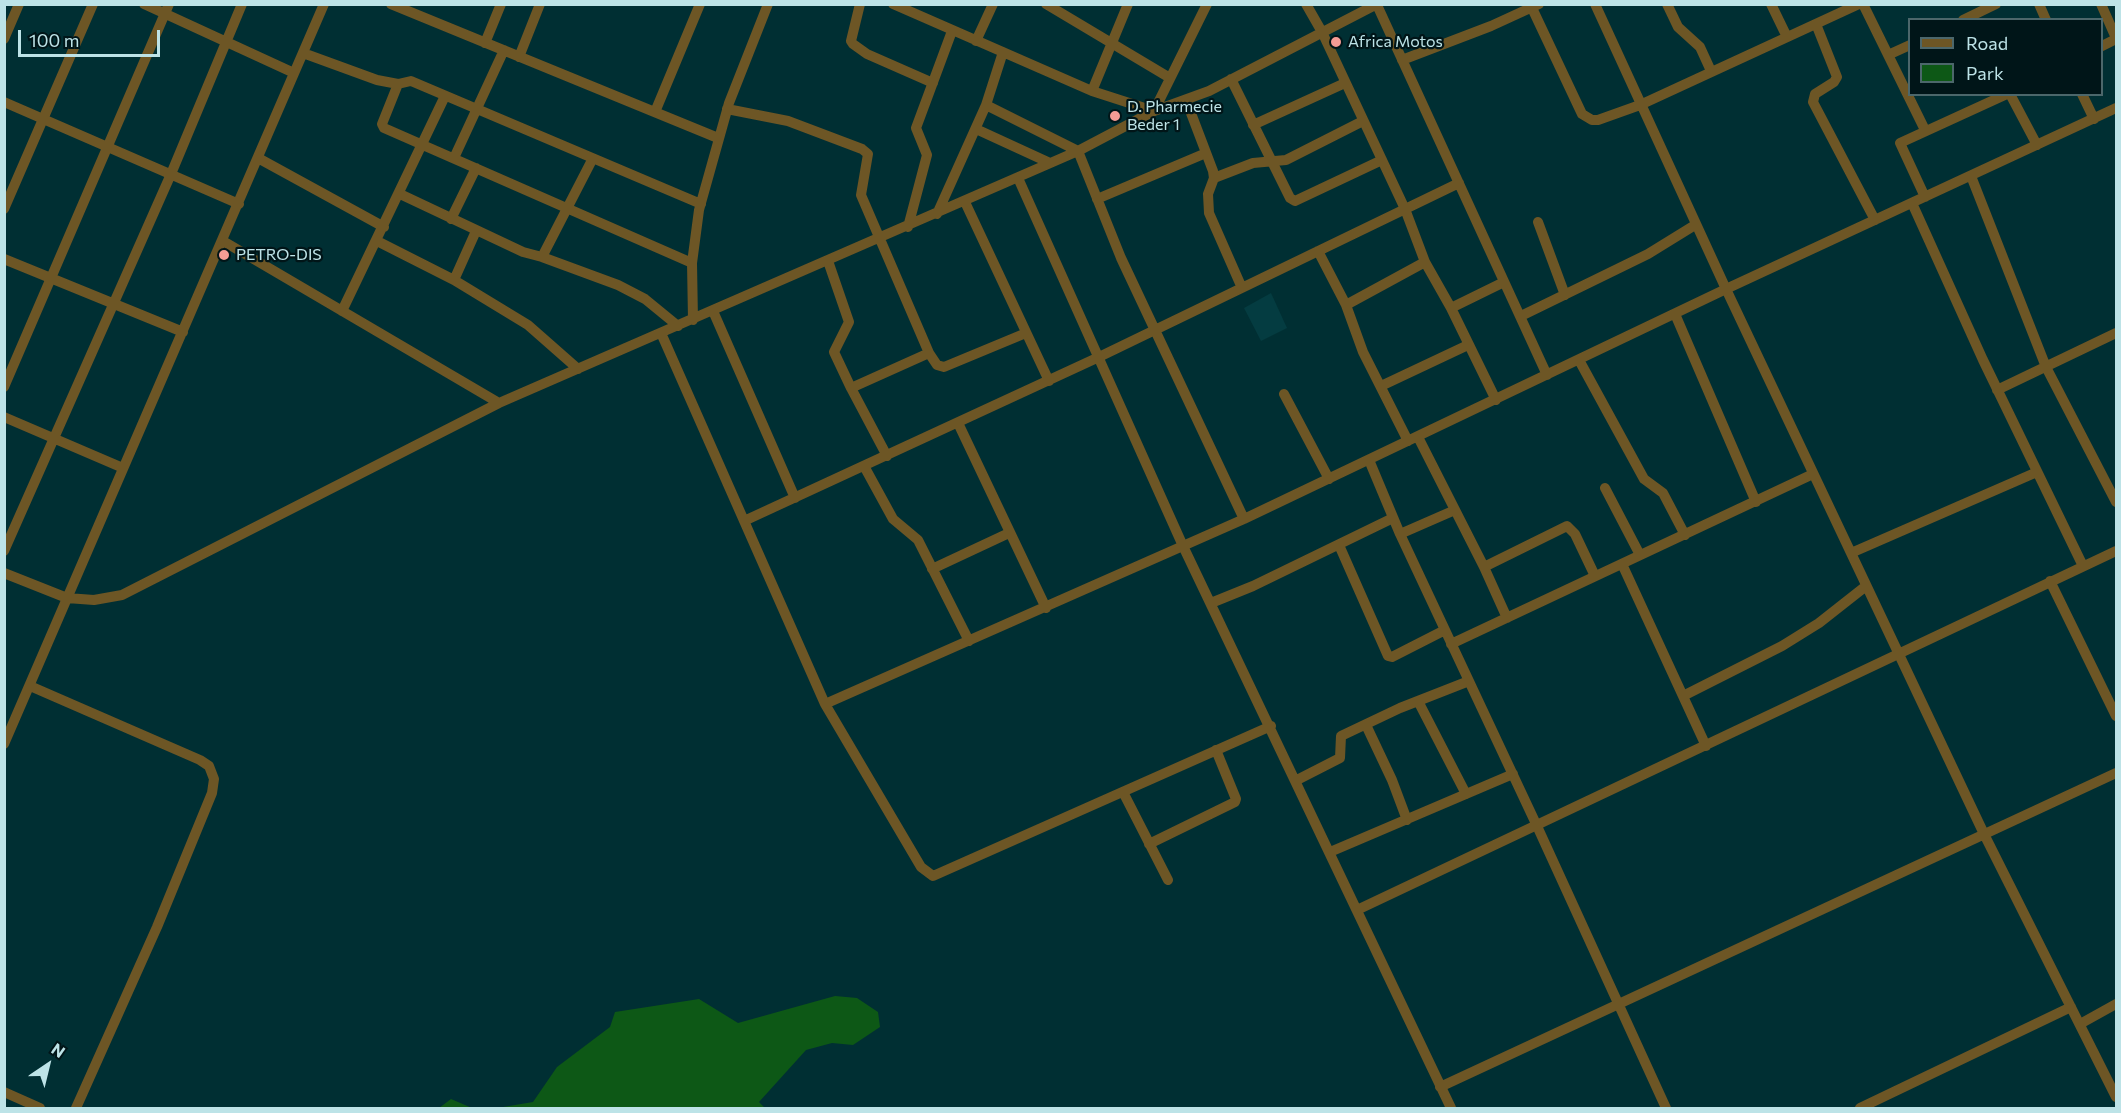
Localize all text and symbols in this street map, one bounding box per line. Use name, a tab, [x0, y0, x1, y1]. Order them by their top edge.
scale bar	[21, 18, 164, 56]
legend	[1908, 18, 2103, 96]
text: 100 m	[29, 29, 79, 51]
place label: Africa Motos	[1348, 32, 1443, 52]
text: Road	[1966, 32, 2008, 54]
marker: Africa Motos	[1329, 35, 1343, 49]
text: Park	[1966, 62, 2004, 84]
place label: D. Pharmecie Beder 1	[1127, 97, 1222, 135]
marker: D. Pharmecie Beder 1	[1108, 109, 1122, 123]
place label: PETRO-DIS	[236, 245, 322, 265]
marker: PETRO-DIS	[217, 248, 231, 262]
north arrow	[18, 1035, 78, 1095]
text: N	[48, 1039, 69, 1061]

